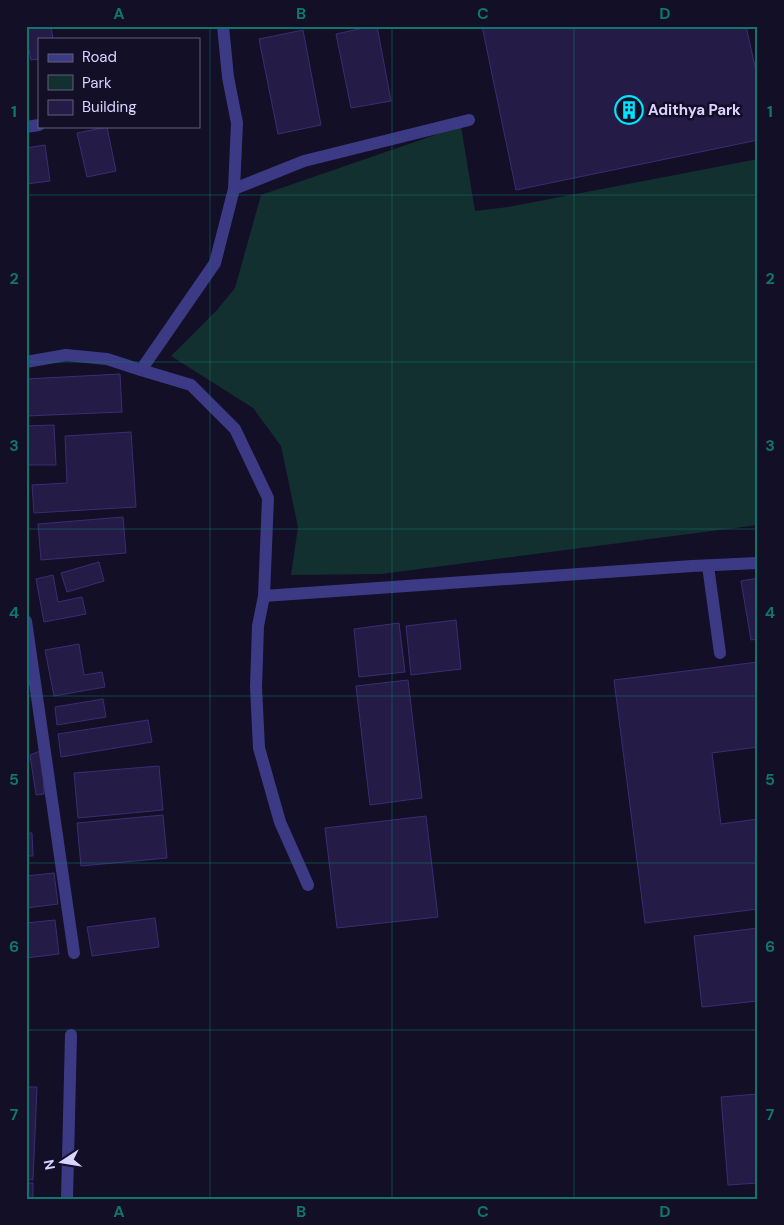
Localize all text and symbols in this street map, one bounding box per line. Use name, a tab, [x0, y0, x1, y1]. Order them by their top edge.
text: A	[113, 3, 125, 24]
text: B	[296, 3, 306, 24]
text: C	[477, 3, 489, 24]
text: D	[659, 3, 671, 24]
legend	[38, 38, 200, 128]
text: Road	[82, 47, 117, 67]
text: Park	[82, 73, 112, 93]
building icon: Adithya Park	[614, 95, 644, 125]
text: Building	[82, 97, 137, 117]
place label: Adithya Park	[648, 100, 741, 120]
text: 1	[11, 101, 17, 122]
text: 1	[767, 101, 773, 122]
text: 2	[9, 268, 19, 289]
text: 2	[765, 268, 775, 289]
text: 3	[9, 435, 19, 456]
text: 3	[765, 435, 775, 456]
text: 4	[9, 602, 19, 623]
text: 4	[765, 602, 775, 623]
text: 5	[9, 769, 19, 790]
text: 5	[765, 769, 775, 790]
text: 6	[9, 936, 19, 957]
text: 6	[765, 936, 775, 957]
text: 7	[10, 1104, 19, 1125]
text: 7	[766, 1104, 775, 1125]
north arrow	[38, 1138, 88, 1188]
text: N	[39, 1158, 59, 1172]
text: A	[113, 1201, 125, 1222]
text: B	[296, 1201, 306, 1222]
text: C	[477, 1201, 489, 1222]
text: D	[659, 1201, 671, 1222]

